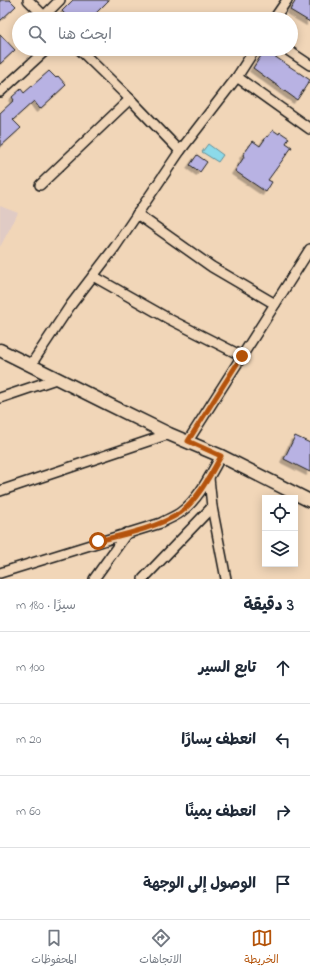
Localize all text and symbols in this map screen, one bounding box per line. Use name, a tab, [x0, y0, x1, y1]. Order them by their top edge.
search box	[12, 12, 298, 56]
icon: search	[26, 23, 48, 45]
text: ابحث هنا	[58, 24, 112, 46]
route end	[233, 347, 251, 365]
map controls	[262, 495, 298, 567]
button: locate	[262, 495, 298, 531]
button: layers	[262, 531, 298, 567]
route start	[89, 532, 107, 550]
text: 3 دقيقة	[244, 593, 294, 618]
text: سيرًا · 180 m	[16, 596, 76, 615]
text: تابع السير	[199, 657, 256, 679]
icon: ahead	[272, 657, 294, 679]
text: 100 m	[16, 658, 45, 677]
text: انعطف يسارًا	[181, 729, 256, 751]
icon: left	[272, 729, 294, 751]
text: 20 m	[16, 730, 41, 749]
text: انعطف يمينًا	[185, 801, 256, 823]
icon: right	[272, 801, 294, 823]
text: 60 m	[16, 802, 41, 821]
text: الوصول إلى الوجهة	[143, 873, 256, 895]
icon: arrive	[272, 873, 294, 895]
tab: المحفوظات	[31, 927, 77, 969]
tab: الاتجاهات	[139, 927, 182, 969]
tab: الخريطة	[244, 927, 279, 969]

